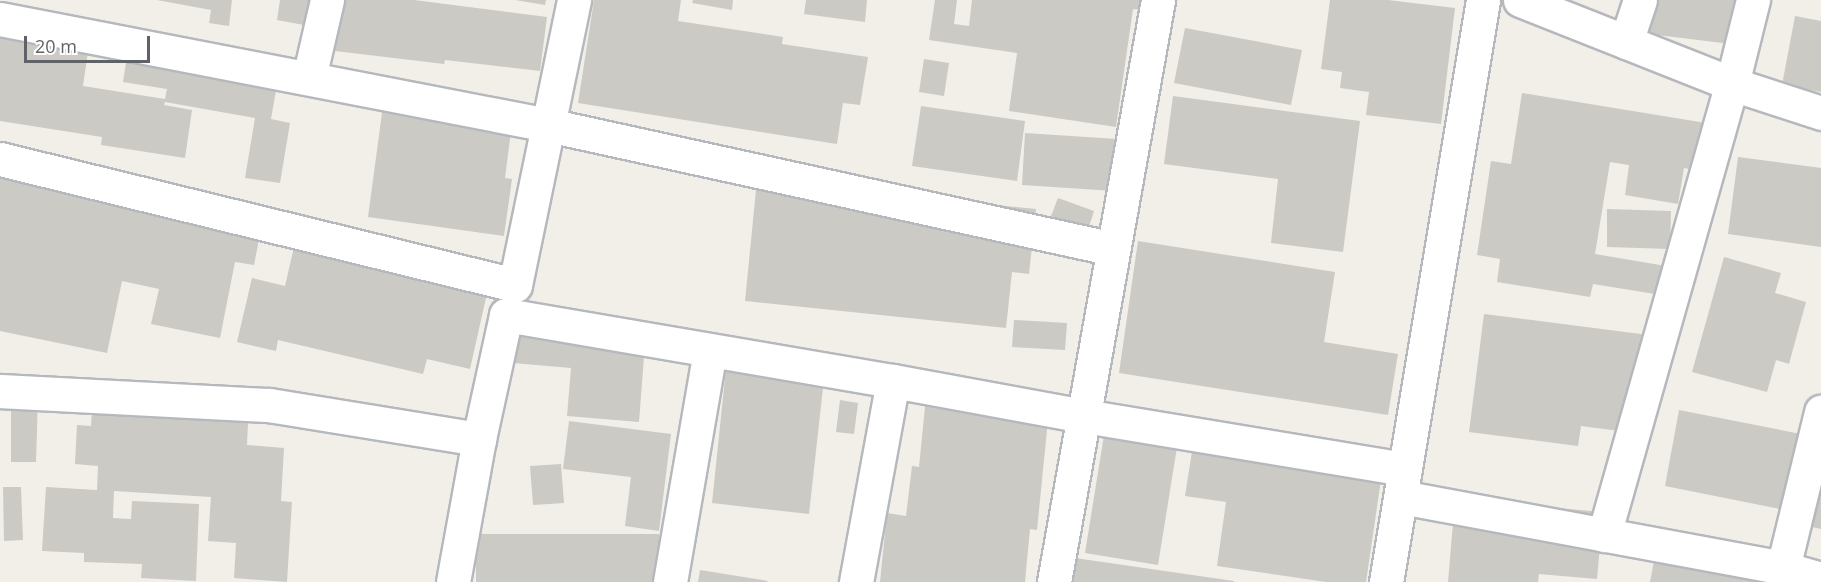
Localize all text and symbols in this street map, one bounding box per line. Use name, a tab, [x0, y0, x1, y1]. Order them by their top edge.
scale bar	[27, 24, 153, 62]
text: 20 m	[35, 34, 77, 58]

